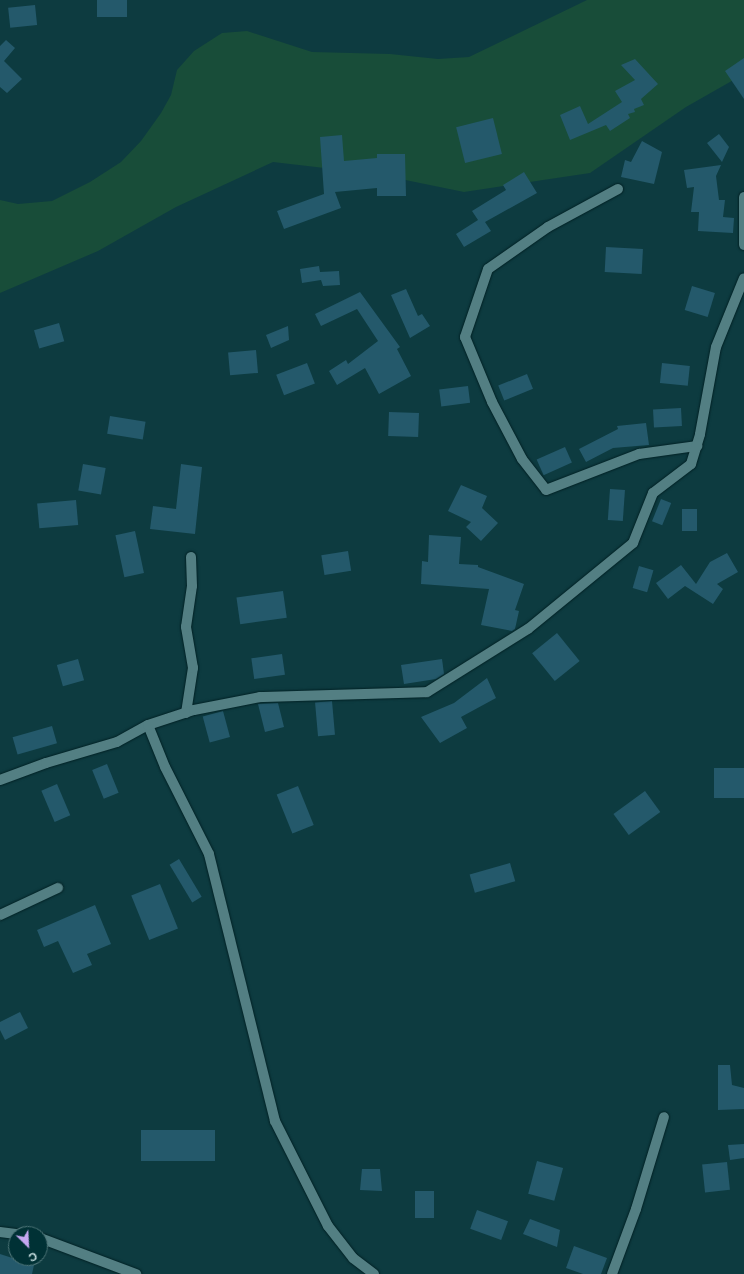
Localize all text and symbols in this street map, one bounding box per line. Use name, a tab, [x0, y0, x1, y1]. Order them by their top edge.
north arrow	[8, 1226, 48, 1266]
text: С	[26, 1249, 39, 1264]

